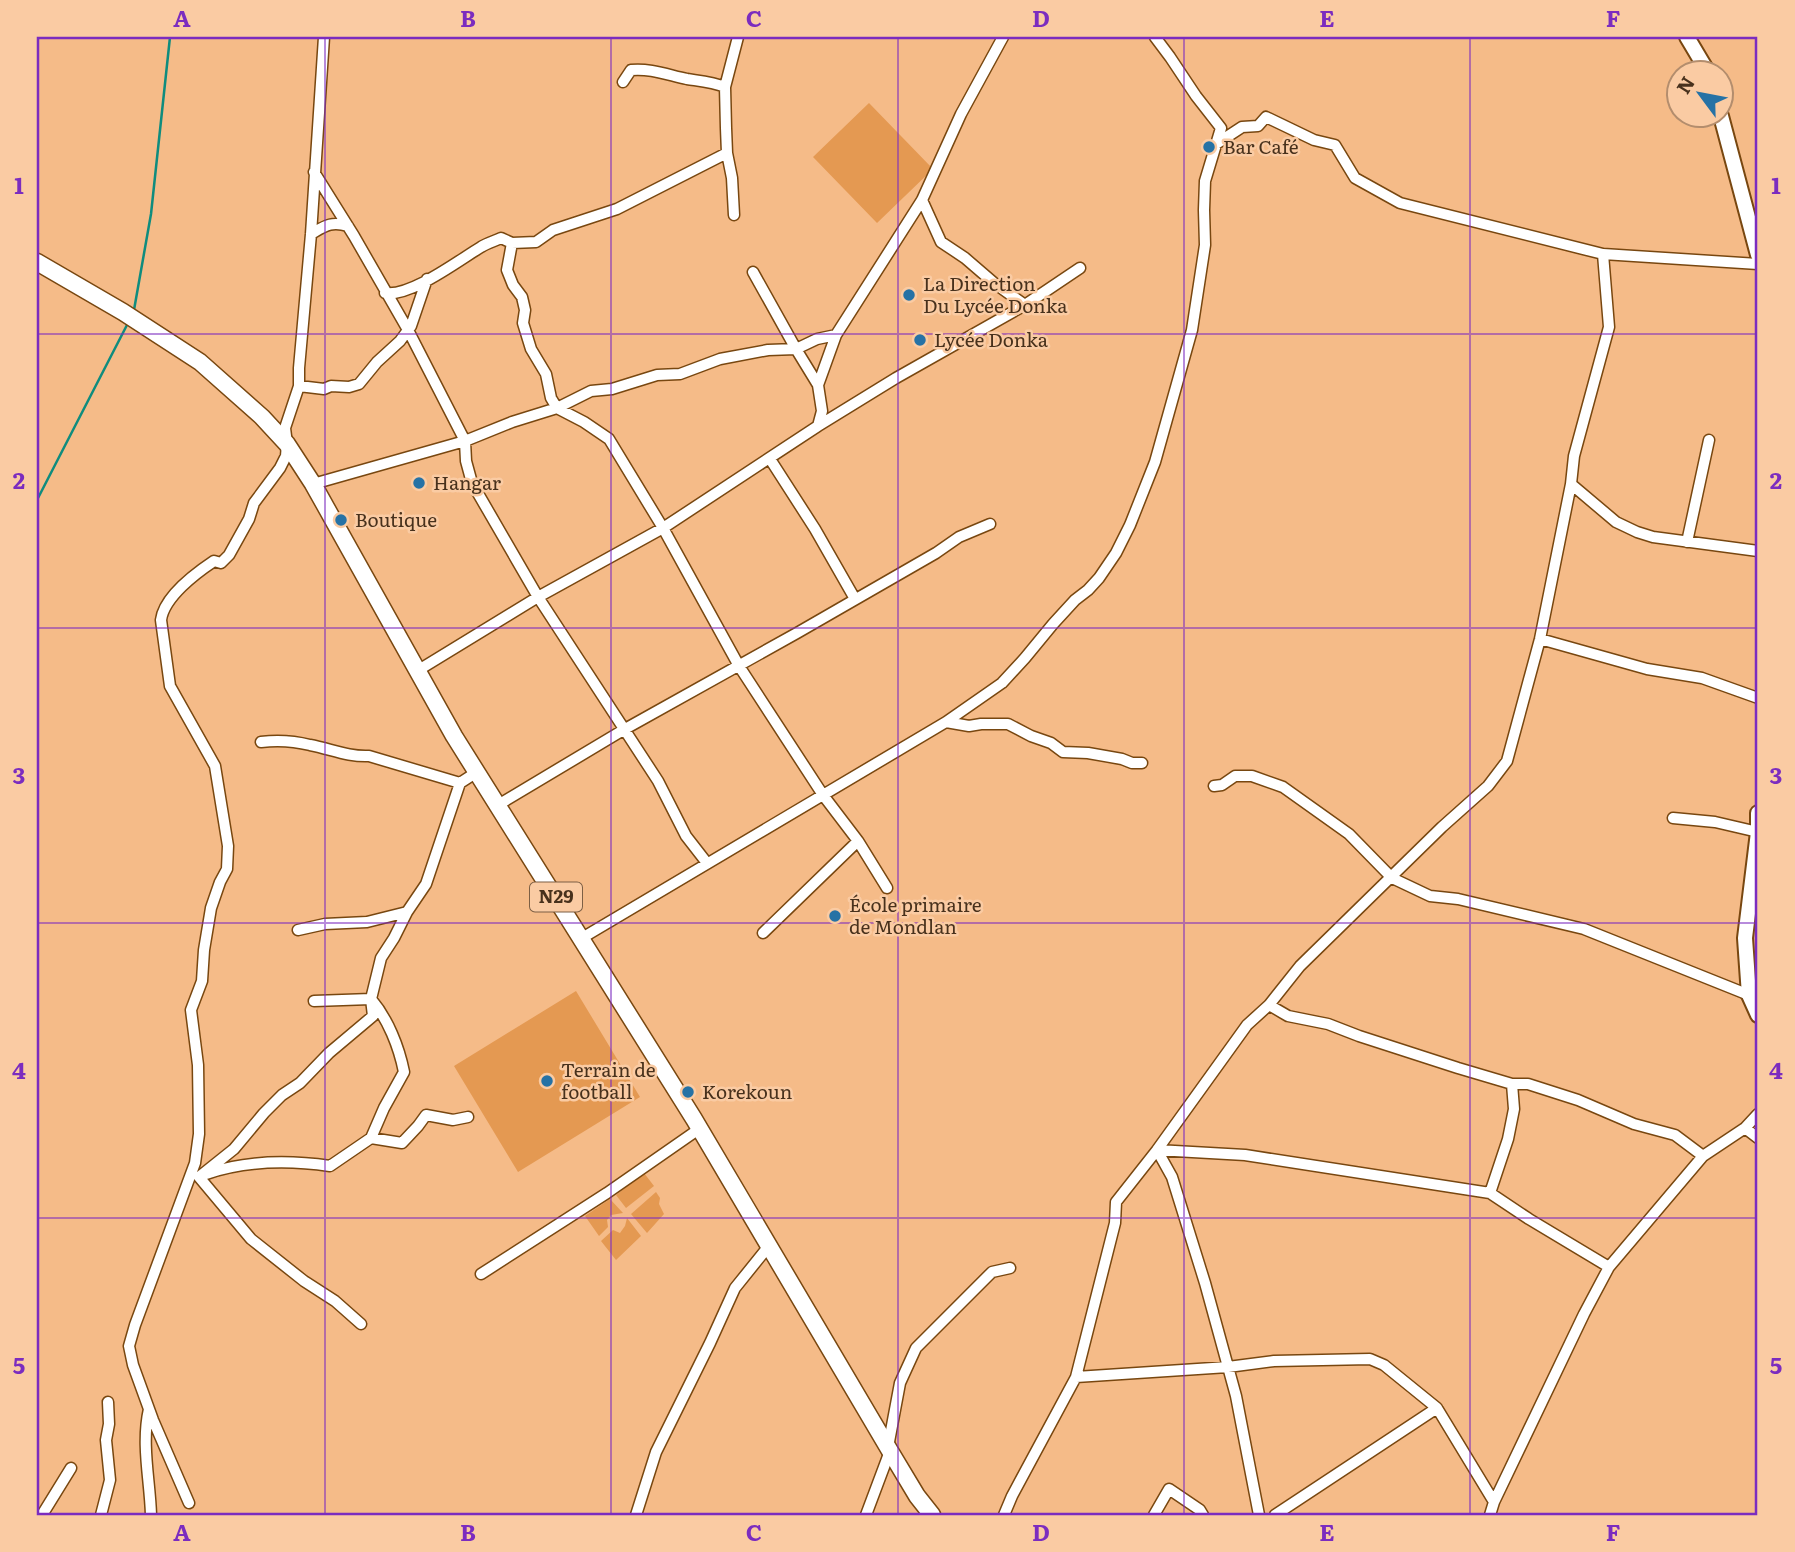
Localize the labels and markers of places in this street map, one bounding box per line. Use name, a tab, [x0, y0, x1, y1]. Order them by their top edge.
place label: Bar Café	[1223, 132, 1299, 160]
marker: Bar Café	[1201, 139, 1217, 155]
place label: La Direction Du Lycée Donka	[923, 269, 1068, 319]
marker: La Direction Du Lycée Donka	[901, 287, 917, 303]
place label: Lycée Donka	[934, 325, 1049, 353]
marker: Lycée Donka	[912, 332, 928, 348]
place label: Hangar	[433, 468, 501, 496]
marker: Hangar	[411, 475, 427, 491]
place label: Boutique	[355, 505, 437, 533]
marker: Boutique	[333, 512, 349, 528]
place label: École primaire de Mondlan	[849, 890, 982, 940]
marker: École primaire de Mondlan	[827, 908, 843, 924]
place label: Terrain de football	[561, 1055, 656, 1105]
marker: Terrain de football	[539, 1073, 555, 1089]
place label: Korekoun	[702, 1077, 792, 1105]
marker: Korekoun	[680, 1084, 696, 1100]

